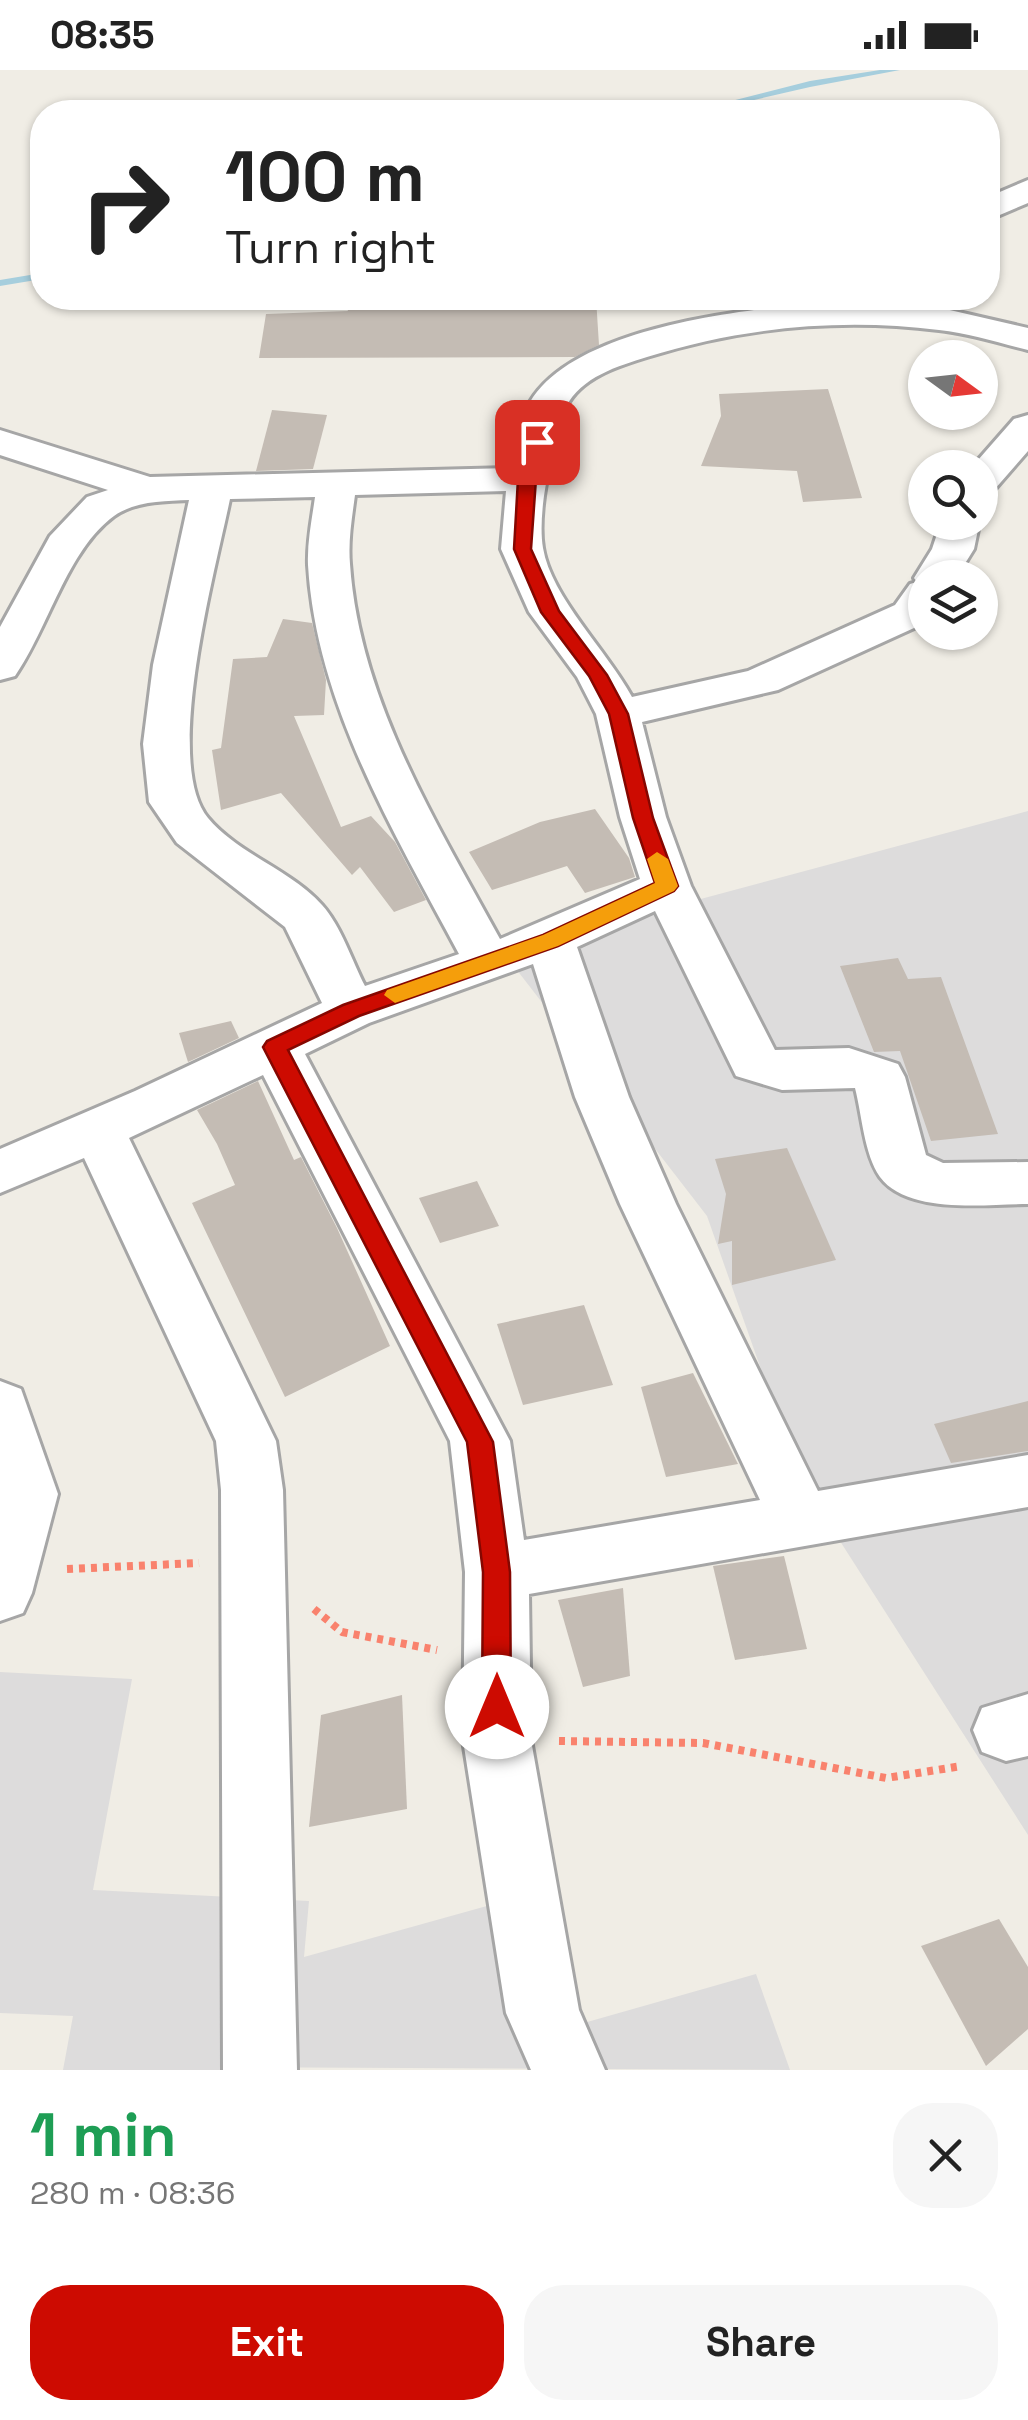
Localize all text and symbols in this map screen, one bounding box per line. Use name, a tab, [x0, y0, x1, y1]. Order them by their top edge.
text: 08:35	[50, 11, 155, 59]
text: 100 m	[225, 132, 425, 221]
icon: right	[60, 140, 190, 270]
text: Turn right	[225, 219, 436, 276]
north arrow	[908, 340, 998, 430]
map controls	[908, 340, 998, 650]
pin	[495, 400, 580, 485]
icon: arrive	[510, 415, 565, 470]
button: search	[908, 450, 998, 540]
button: layers	[908, 560, 998, 650]
position arrow	[445, 1655, 549, 1759]
text: 1 min	[30, 2097, 177, 2174]
button: close	[893, 2103, 998, 2208]
text: 280 m · 08:36	[30, 2173, 235, 2213]
button: Exit	[30, 2285, 504, 2400]
button: Share	[524, 2285, 998, 2400]

